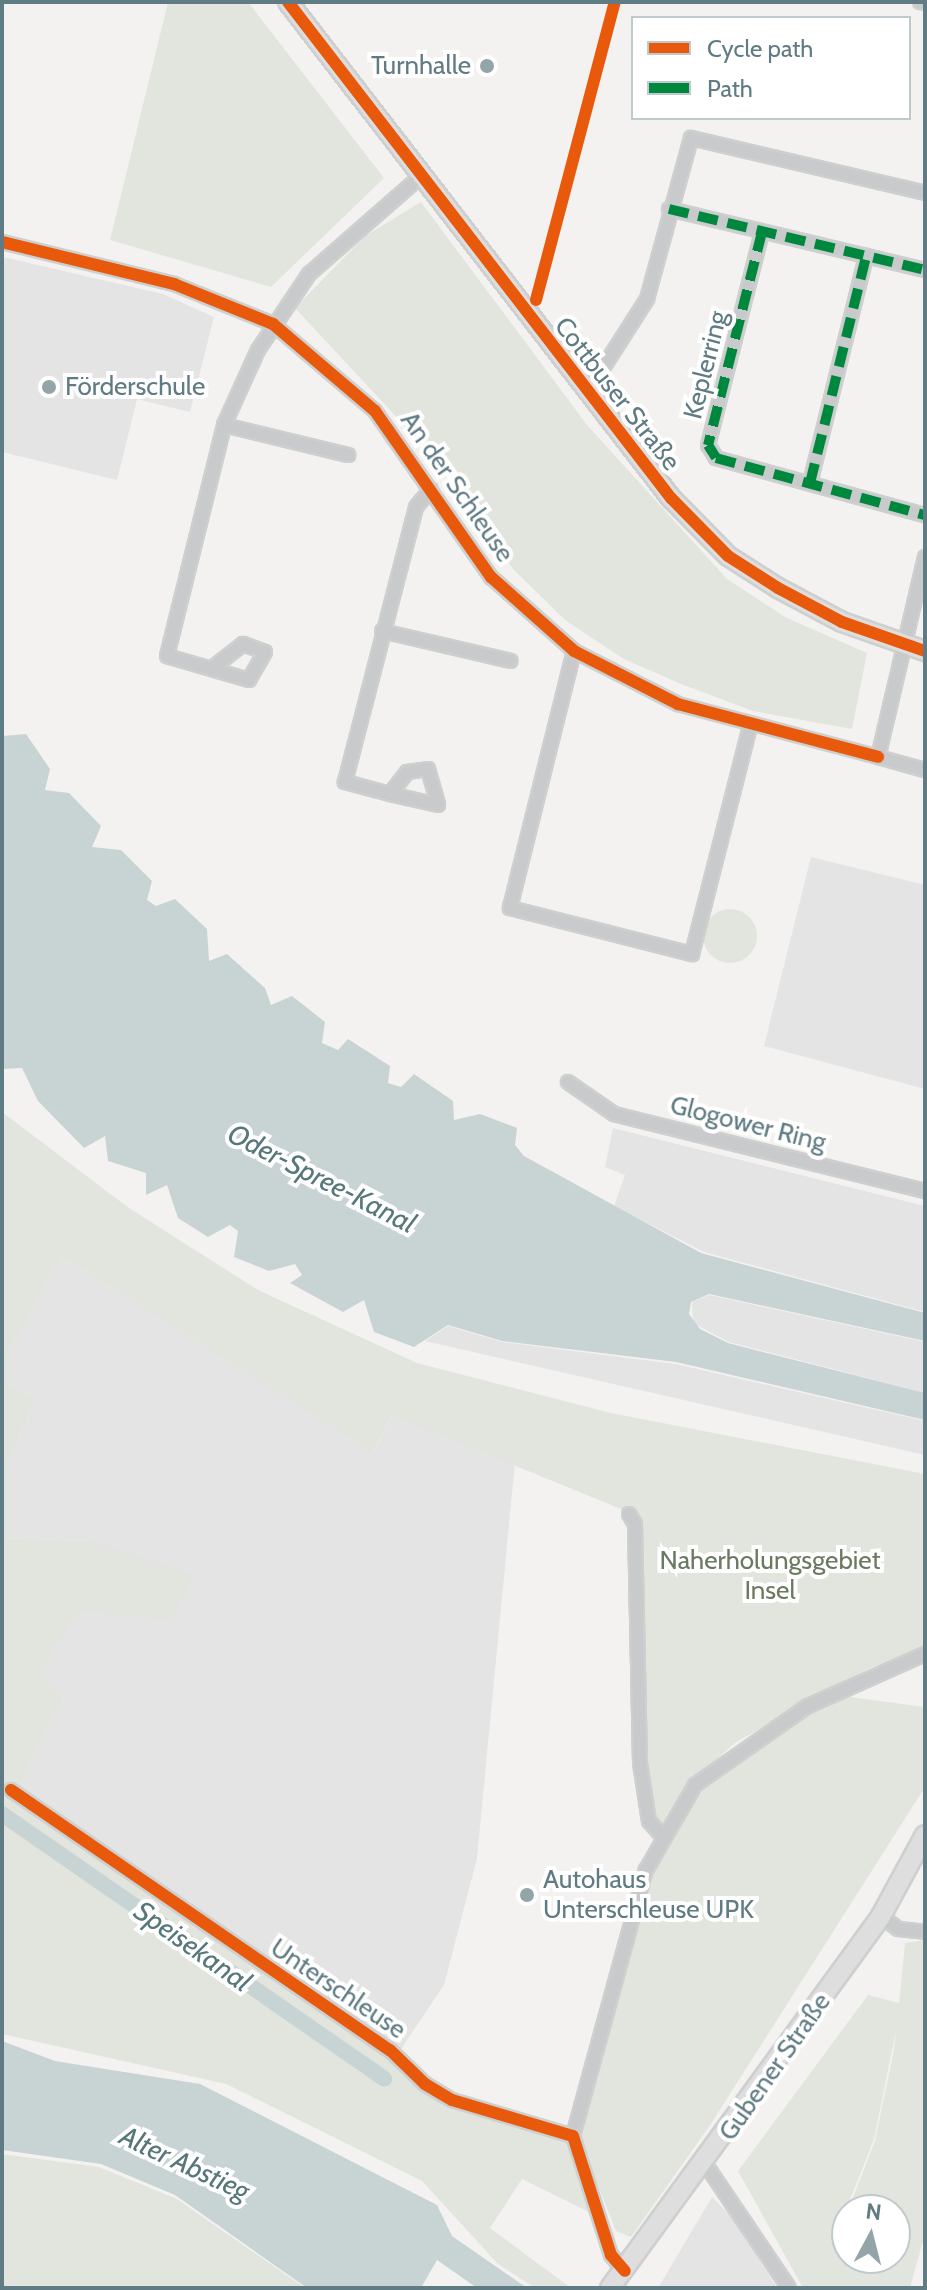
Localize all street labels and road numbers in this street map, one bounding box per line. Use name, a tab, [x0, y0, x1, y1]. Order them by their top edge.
street label: Keplerring	[678, 308, 734, 422]
street label: Cottbuser Straße	[548, 311, 686, 477]
street label: An der Schleuse	[394, 406, 520, 568]
street label: Glogower Ring	[667, 1090, 829, 1158]
street label: Unterschleuse	[264, 1932, 412, 2046]
street label: Gubener Straße	[713, 1987, 837, 2147]

